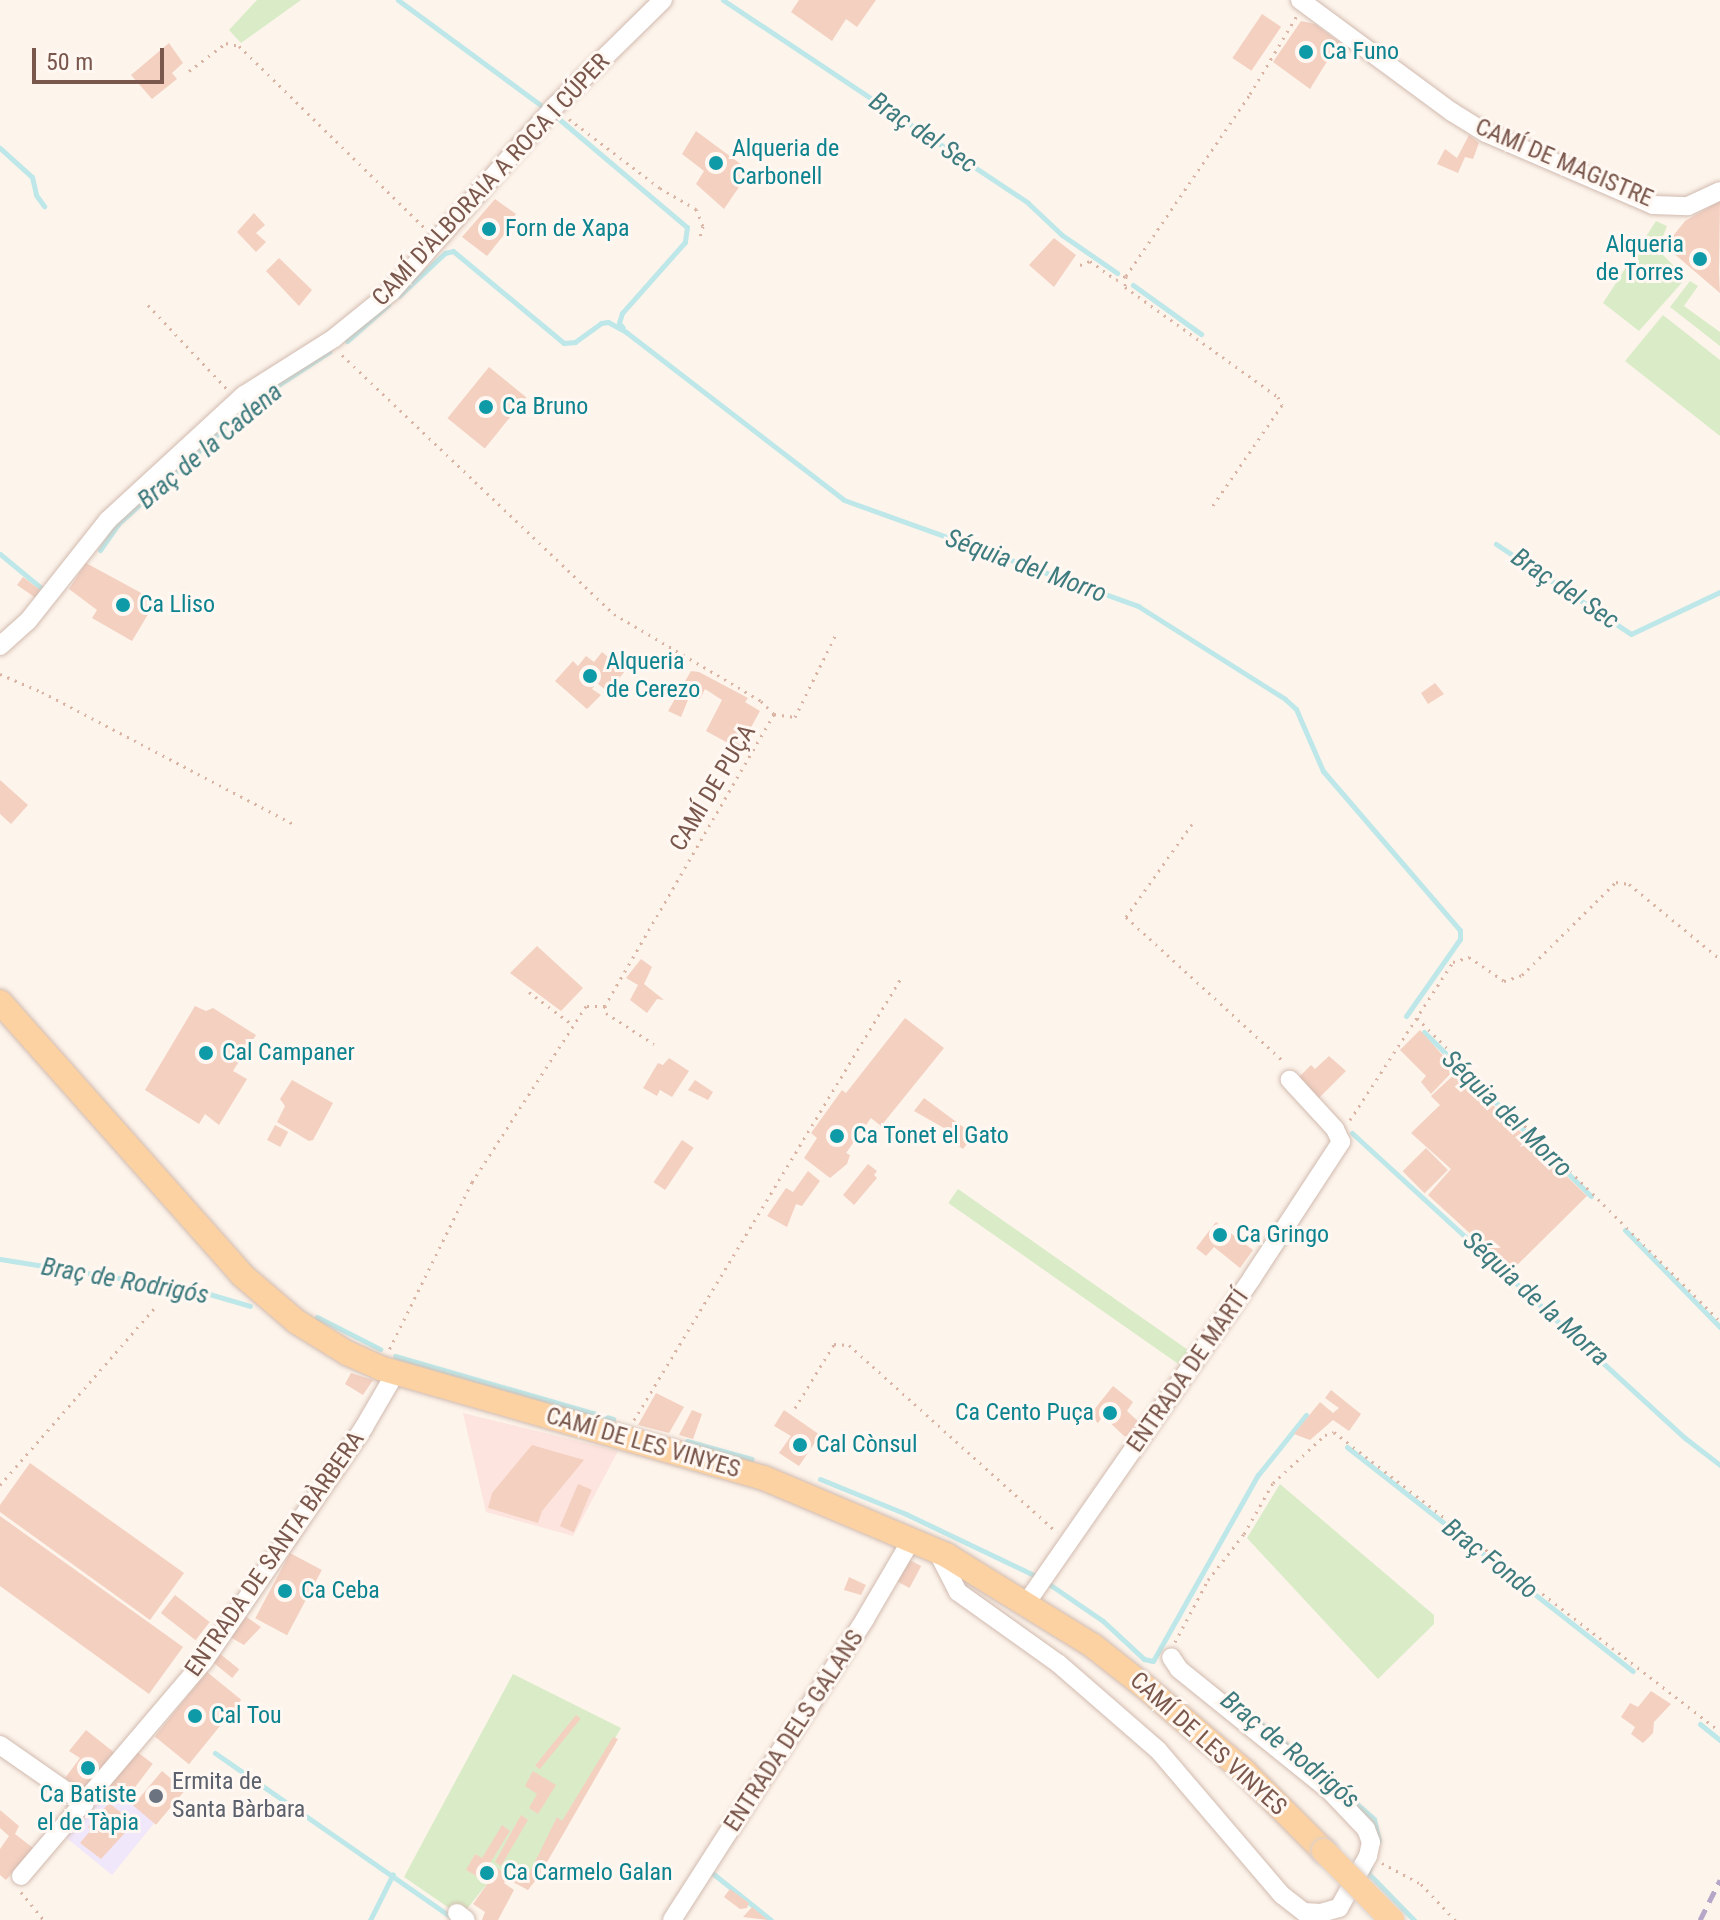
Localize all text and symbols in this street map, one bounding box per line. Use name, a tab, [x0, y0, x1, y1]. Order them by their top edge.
scale bar	[36, 32, 168, 82]
place label: Ca Funo	[1322, 38, 1399, 66]
marker: Ca Funo	[1297, 43, 1315, 61]
text: 50 m	[46, 48, 93, 76]
street label: CAMÍ D'ALBORAIA A ROCA I CÚPER	[366, 48, 616, 312]
water label: Braç del Sec	[863, 86, 983, 180]
street label: CAMÍ DE MAGISTRE	[1471, 113, 1657, 213]
place label: Alqueria de Carbonell	[732, 135, 839, 191]
marker: Alqueria de Carbonell	[707, 154, 725, 172]
place label: Forn de Xapa	[505, 215, 630, 243]
marker: Forn de Xapa	[480, 220, 498, 238]
place label: Alqueria de Torres	[1595, 231, 1684, 287]
marker: Alqueria de Torres	[1691, 250, 1709, 268]
water label: Braç de la Cadena	[131, 376, 289, 516]
place label: Ca Bruno	[502, 393, 588, 421]
marker: Ca Bruno	[477, 398, 495, 416]
water label: Séquia del Morro	[941, 522, 1111, 610]
water label: Braç del Sec	[1505, 542, 1625, 636]
place label: Ca Lliso	[139, 591, 215, 619]
marker: Ca Lliso	[114, 596, 132, 614]
place label: Alqueria de Cerezo	[606, 648, 700, 704]
marker: Alqueria de Cerezo	[581, 667, 599, 685]
street label: CAMÍ DE PUÇA	[664, 720, 762, 856]
place label: Cal Campaner	[222, 1039, 355, 1067]
marker: Cal Campaner	[197, 1044, 215, 1062]
water label: Séquia del Morro	[1435, 1044, 1579, 1184]
place label: Ca Tonet el Gato	[853, 1122, 1009, 1150]
marker: Ca Tonet el Gato	[828, 1127, 846, 1145]
place label: Ca Gringo	[1236, 1221, 1329, 1249]
water label: Séquia de la Morra	[1456, 1225, 1616, 1373]
marker: Ca Gringo	[1211, 1226, 1229, 1244]
water label: Braç de Rodrigós	[39, 1251, 211, 1311]
street label: ENTRADA DE MARTÍ	[1121, 1284, 1255, 1458]
place label: Ca Cento Puça	[955, 1399, 1094, 1427]
street label: CAMÍ DE LES VINYES	[543, 1402, 743, 1484]
marker: Ca Cento Puça	[1101, 1404, 1119, 1422]
street label: ENTRADA DE SANTA BÀRBERA	[179, 1426, 371, 1682]
place label: Cal Cònsul	[816, 1431, 917, 1459]
marker: Cal Cònsul	[791, 1436, 809, 1454]
water label: Braç Fondo	[1436, 1512, 1544, 1606]
place label: Ca Ceba	[301, 1577, 380, 1605]
marker: Ca Ceba	[276, 1582, 294, 1600]
street label: ENTRADA DELS GALANS	[718, 1625, 870, 1837]
street label: CAMÍ DE LES VINYES	[1124, 1666, 1292, 1822]
water label: Braç de Rodrigós	[1214, 1685, 1366, 1815]
place label: Cal Tou	[211, 1702, 282, 1730]
marker: Cal Tou	[186, 1707, 204, 1725]
marker: Ca Batiste el de Tàpia	[79, 1759, 97, 1777]
place label: Ermita de Santa Bàrbara	[172, 1768, 305, 1824]
place label: Ca Batiste el de Tàpia	[37, 1781, 139, 1837]
marker: Ermita de Santa Bàrbara	[147, 1787, 165, 1805]
place label: Ca Carmelo Galan	[503, 1859, 673, 1887]
marker: Ca Carmelo Galan	[478, 1864, 496, 1882]

